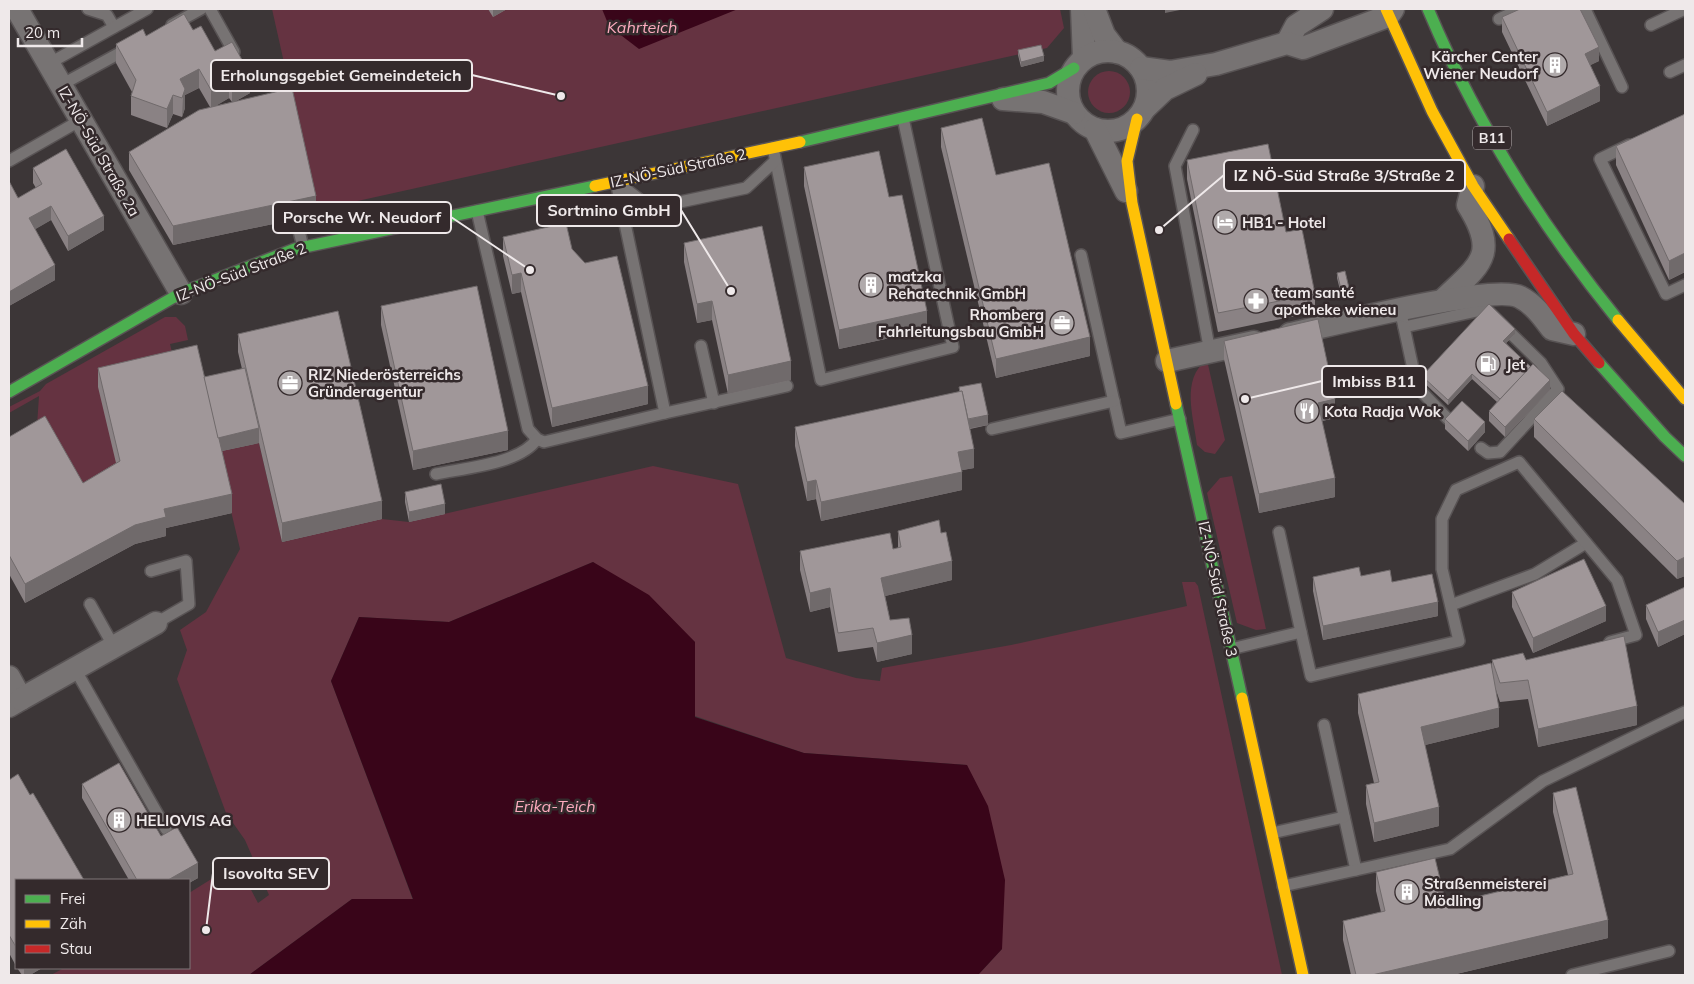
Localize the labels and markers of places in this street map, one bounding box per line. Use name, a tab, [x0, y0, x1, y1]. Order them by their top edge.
place label: Kärcher Center Wiener Neudorf	[1423, 47, 1538, 83]
building icon: Kärcher Center Wiener Neudorf	[1542, 52, 1568, 78]
callout: Erholungsgebiet Gemeindeteich	[211, 60, 472, 91]
callout: IZ NÖ-Süd Straße 3/Straße 2	[1224, 160, 1465, 191]
callout: Sortmino GmbH	[537, 195, 681, 226]
callout: Porsche Wr. Neudorf	[273, 202, 451, 233]
hotel icon: HB1 - Hotel	[1212, 209, 1238, 235]
place label: HB1 - Hotel	[1242, 213, 1326, 232]
place label: matzka Rehatechnik GmbH	[888, 267, 1026, 303]
building icon: matzka Rehatechnik GmbH	[858, 272, 884, 298]
place label: team santé apotheke wieneu	[1274, 283, 1396, 319]
pharmacy icon: team santé apotheke wieneu	[1243, 288, 1269, 314]
place label: Rhomberg Fahrleitungsbau GmbH	[878, 305, 1044, 341]
office icon: Rhomberg Fahrleitungsbau GmbH	[1049, 310, 1075, 336]
fuel station icon: Jet	[1475, 351, 1501, 377]
place label: Jet	[1506, 355, 1526, 374]
place label: RIZ Niederösterreichs Gründeragentur	[308, 365, 461, 401]
callout: Imbiss B11	[1322, 366, 1426, 397]
office icon: RIZ Niederösterreichs Gründeragentur	[277, 370, 303, 396]
restaurant icon: Kota Radja Wok	[1294, 398, 1320, 424]
place label: Kota Radja Wok	[1324, 402, 1442, 421]
building icon: HELIOVIS AG	[106, 807, 132, 833]
place label: HELIOVIS AG	[136, 811, 232, 830]
callout: Isovolta SEV	[213, 858, 329, 889]
place label: Straßenmeisterei Mödling	[1424, 874, 1547, 910]
building icon: Straßenmeisterei Mödling	[1394, 879, 1420, 905]

